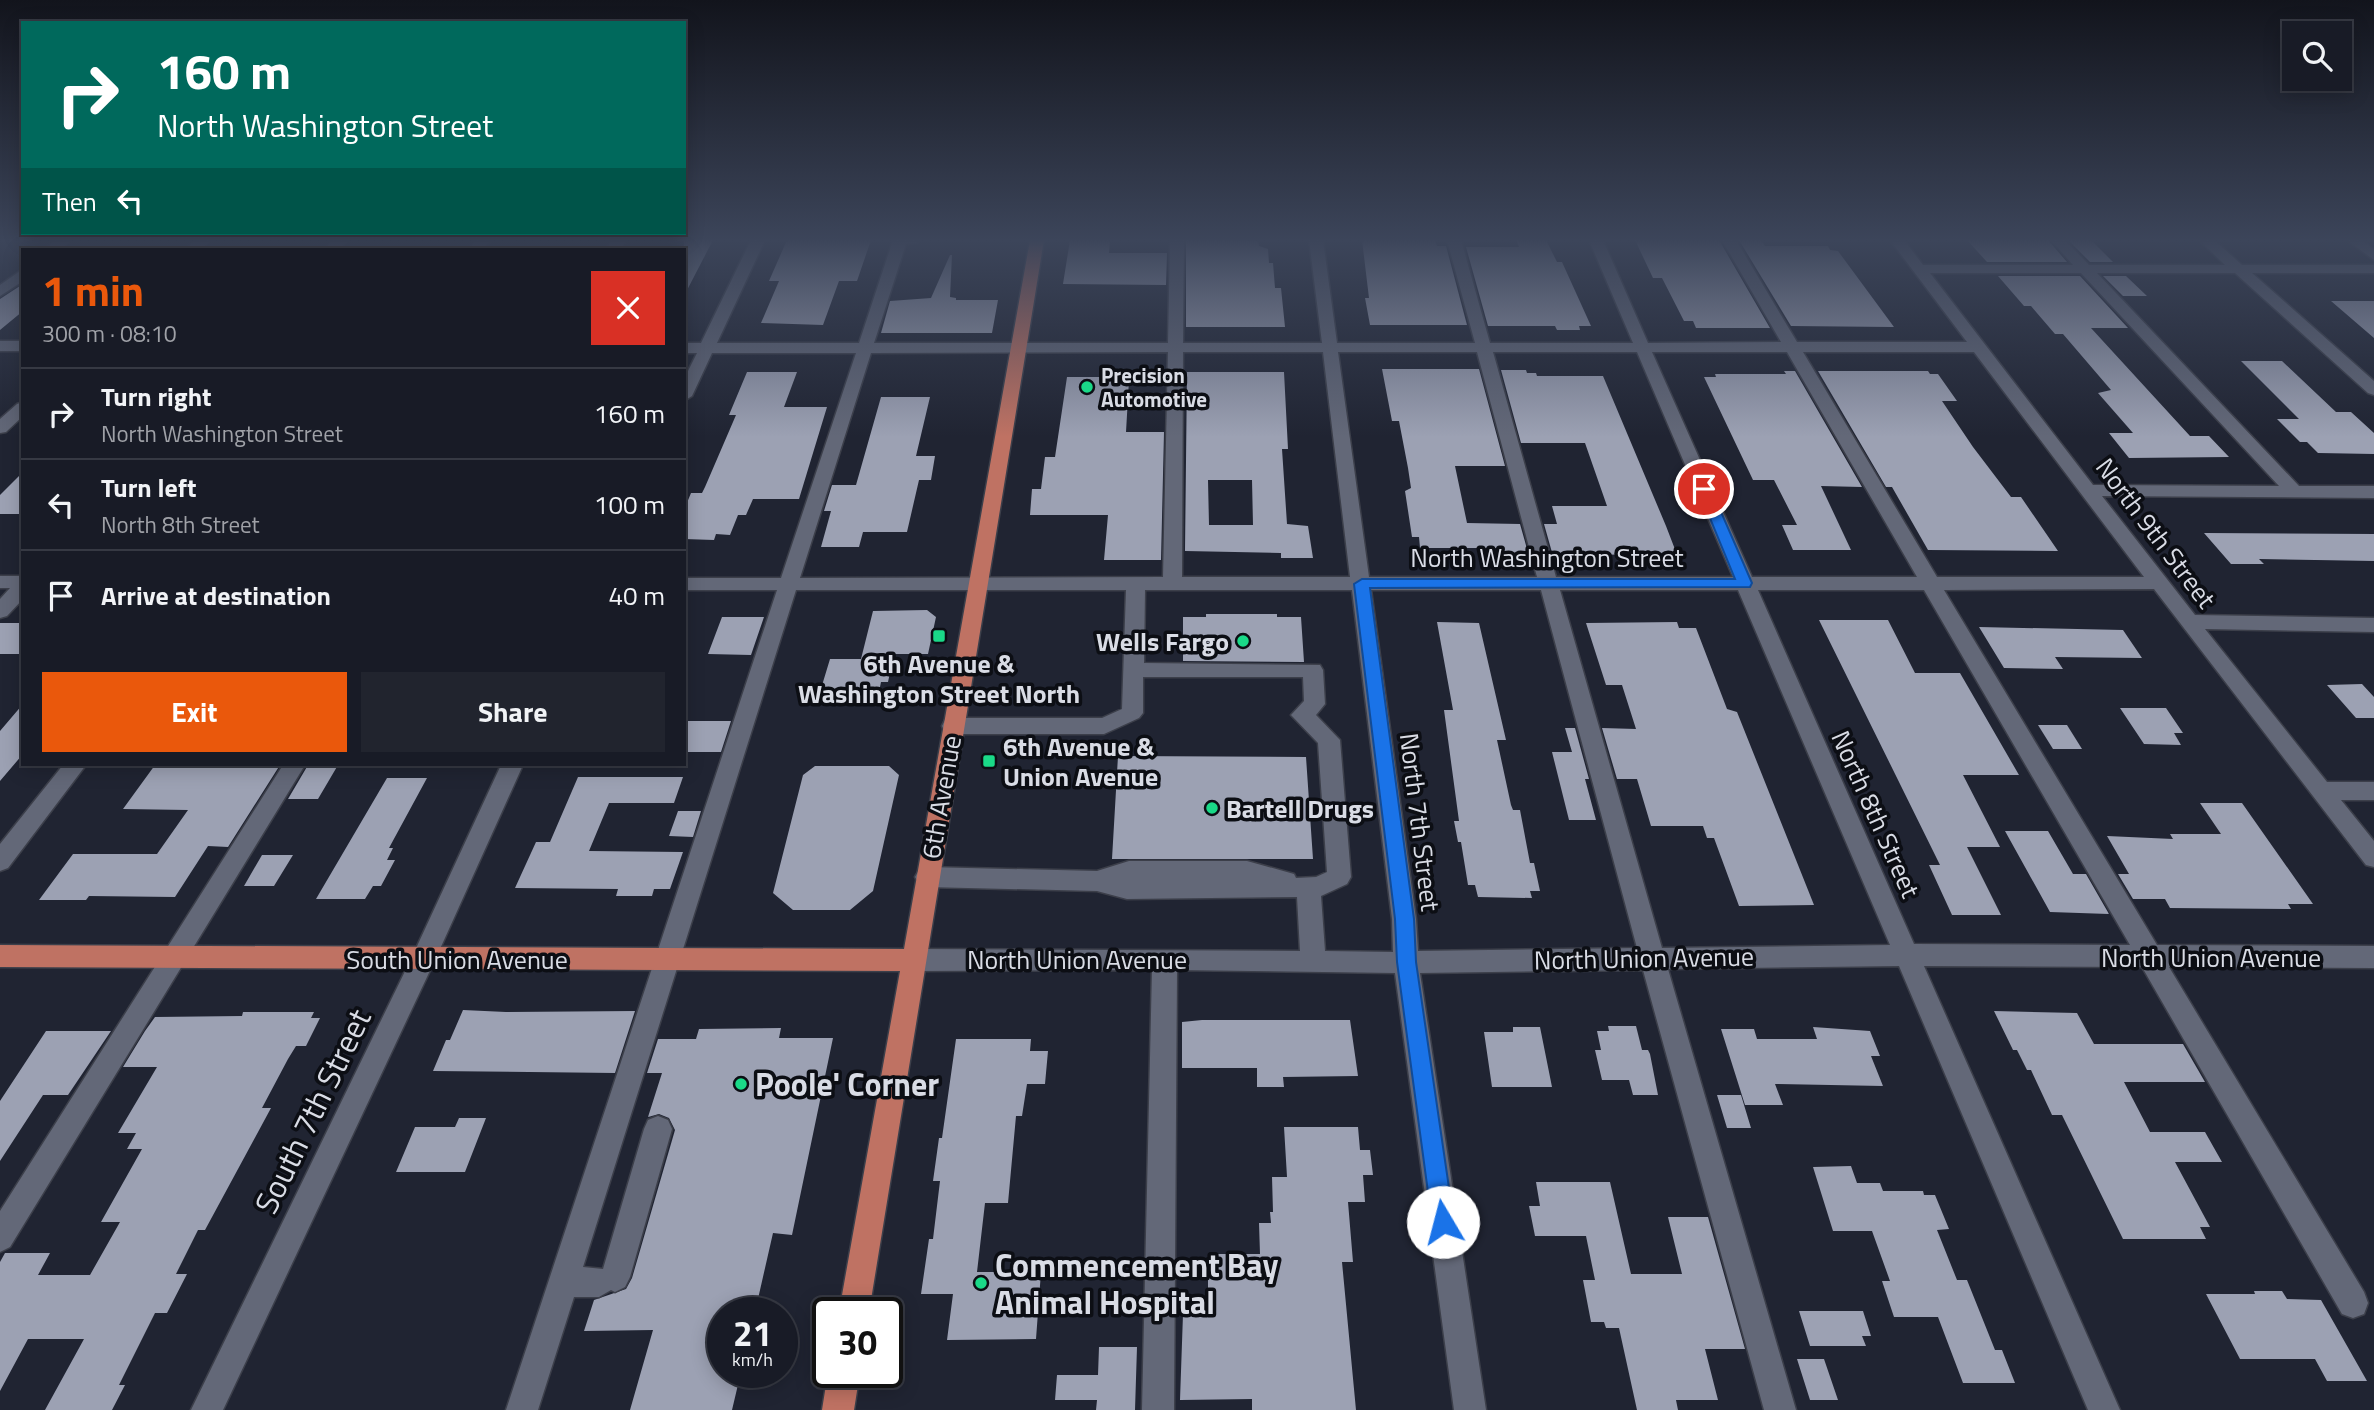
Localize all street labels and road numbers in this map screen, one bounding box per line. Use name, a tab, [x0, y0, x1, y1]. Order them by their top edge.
street label: North 9th Street	[2086, 450, 2226, 616]
street label: North Washington Street	[1410, 538, 1684, 577]
street label: North 8th Street	[1822, 724, 1930, 904]
street label: North 7th Street	[1390, 731, 1450, 913]
street label: 6th Avenue	[911, 732, 971, 862]
street label: North Union Avenue	[1534, 937, 1754, 979]
street label: North Union Avenue	[2101, 938, 2321, 977]
street label: South Union Avenue	[346, 940, 568, 979]
street label: North Union Avenue	[967, 940, 1187, 979]
street label: South 7th Street	[242, 1000, 382, 1222]

